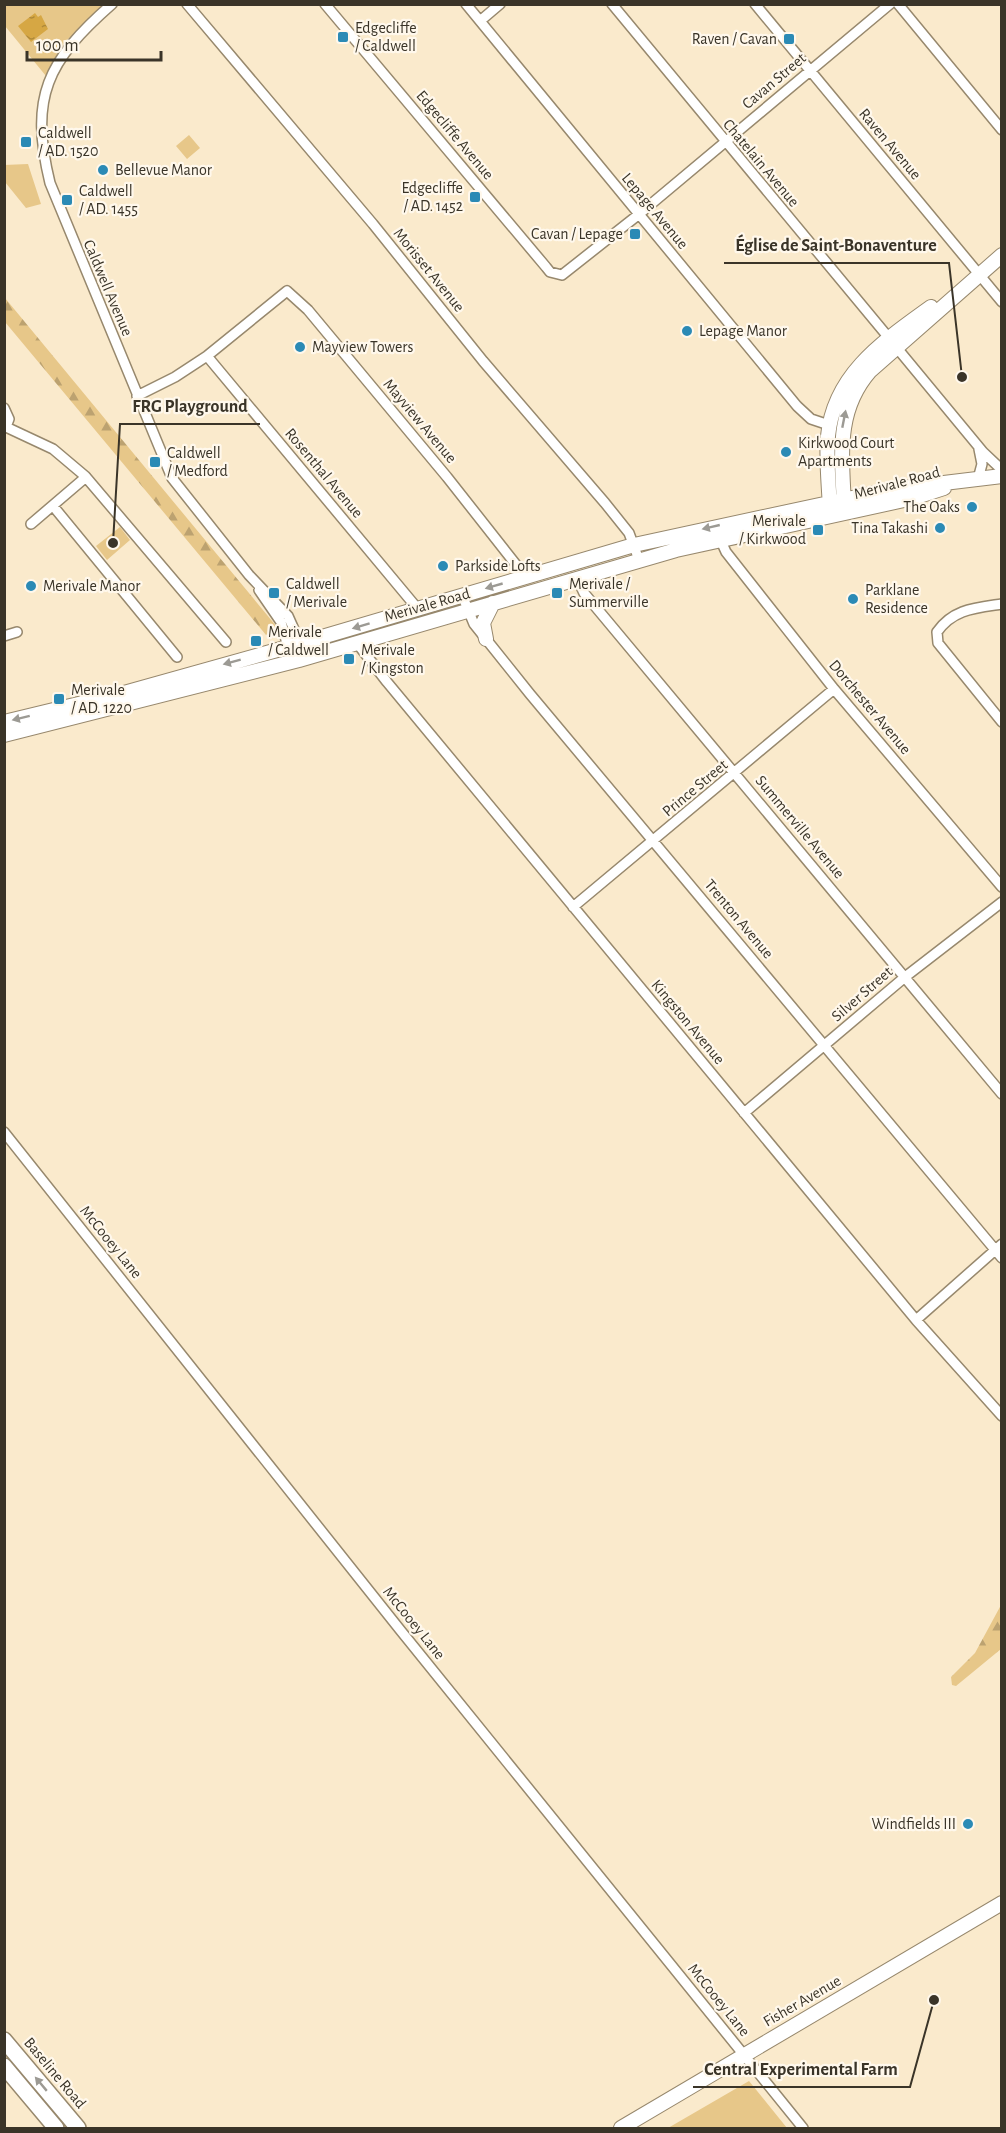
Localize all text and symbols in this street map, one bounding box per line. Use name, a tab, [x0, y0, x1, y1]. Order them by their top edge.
place label: Edgecliffe / Caldwell	[355, 20, 417, 54]
scale bar	[27, 24, 160, 62]
marker: Edgecliffe / Caldwell	[336, 30, 350, 44]
place label: Raven / Cavan	[692, 31, 777, 47]
marker: Raven / Cavan	[782, 32, 796, 46]
text: 100 m	[36, 37, 79, 55]
street label: Cavan Street	[739, 50, 809, 112]
street label: Edgecliffe Avenue	[413, 87, 497, 183]
street label: Raven Avenue	[856, 105, 924, 183]
street label: Chatelain Avenue	[720, 116, 802, 210]
place label: Caldwell / AD. 1520	[38, 125, 98, 159]
marker: Caldwell / AD. 1520	[19, 135, 33, 149]
place label: Bellevue Manor	[115, 162, 213, 178]
marker: Bellevue Manor	[96, 163, 110, 177]
street label: Lepage Avenue	[619, 170, 691, 252]
place label: Edgecliffe / AD. 1452	[401, 180, 463, 214]
place label: Caldwell / AD. 1455	[79, 183, 138, 217]
marker: Edgecliffe / AD. 1452	[468, 190, 482, 204]
marker: Caldwell / AD. 1455	[60, 193, 74, 207]
street label: Morisset Avenue	[390, 225, 468, 315]
place label: Cavan / Lepage	[531, 226, 623, 242]
marker: Cavan / Lepage	[628, 227, 642, 241]
callout: Église de Saint-Bonaventure	[724, 227, 949, 263]
text: Église de Saint-Bonaventure	[735, 234, 937, 255]
street label: Caldwell Avenue	[81, 237, 135, 339]
place label: Lepage Manor	[699, 323, 788, 339]
marker: Lepage Manor	[680, 324, 694, 338]
place label: Mayview Towers	[312, 339, 413, 356]
marker: Mayview Towers	[293, 340, 307, 354]
street label: Mayview Avenue	[379, 376, 460, 467]
callout: FRG Playground	[120, 388, 260, 424]
text: FRG Playground	[132, 398, 248, 416]
one-way arrow	[840, 410, 849, 429]
street label: Rosenthal Avenue	[282, 425, 366, 521]
place label: Kirkwood Court Apartments	[798, 435, 894, 469]
place label: Caldwell / Medford	[167, 445, 228, 479]
marker: Kirkwood Court Apartments	[779, 445, 793, 459]
marker: Caldwell / Medford	[148, 455, 162, 469]
street label: Merivale Road	[852, 464, 942, 502]
place label: The Oaks	[903, 499, 960, 515]
marker: The Oaks	[965, 500, 979, 514]
place label: Merivale / Kirkwood	[739, 513, 806, 547]
place label: Tina Takashi	[851, 520, 928, 536]
marker: Tina Takashi	[933, 521, 947, 535]
one-way arrow	[702, 523, 720, 533]
marker: Merivale / Kirkwood	[811, 523, 825, 537]
place label: Parkside Lofts	[455, 558, 541, 574]
marker: Parkside Lofts	[436, 559, 450, 573]
place label: Caldwell / Merivale	[286, 576, 347, 610]
place label: Merivale / Summerville	[569, 576, 649, 610]
place label: Merivale Manor	[43, 578, 141, 594]
marker: Merivale Manor	[24, 579, 38, 593]
one-way arrow	[485, 582, 503, 591]
place label: Parklane Residence	[865, 582, 928, 616]
street label: Merivale Road	[382, 585, 472, 625]
marker: Caldwell / Merivale	[267, 586, 281, 600]
marker: Merivale / Summerville	[550, 586, 564, 600]
marker: Parklane Residence	[846, 592, 860, 606]
one-way arrow	[352, 621, 370, 631]
place label: Merivale / Caldwell	[268, 624, 329, 658]
marker: Merivale / Caldwell	[249, 634, 263, 648]
place label: Merivale / Kingston	[361, 642, 424, 676]
marker: Merivale / Kingston	[342, 652, 356, 666]
street label: Dorchester Avenue	[826, 657, 914, 757]
one-way arrow	[223, 658, 241, 667]
place label: Merivale / AD. 1220	[71, 682, 132, 716]
marker: Merivale / AD. 1220	[52, 692, 66, 706]
one-way arrow	[12, 714, 30, 724]
street label: Prince Street	[660, 756, 730, 820]
street label: Summerville Avenue	[752, 772, 848, 882]
street label: Trenton Avenue	[701, 876, 777, 962]
street label: Silver Street	[829, 963, 895, 1025]
street label: Kingston Avenue	[648, 977, 728, 1067]
street label: McCooey Lane	[76, 1203, 145, 1282]
street label: McCooey Lane	[379, 1584, 448, 1663]
place label: Windfields III	[871, 1816, 956, 1832]
marker: Windfields III	[961, 1817, 975, 1831]
street label: McCooey Lane	[684, 1961, 753, 2040]
street label: Fisher Avenue	[760, 1972, 844, 2030]
street label: Baseline Road	[21, 2034, 89, 2112]
callout: Central Experimental Farm	[693, 2051, 910, 2087]
text: Central Experimental Farm	[704, 2061, 898, 2079]
one-way arrow	[35, 2077, 48, 2092]

